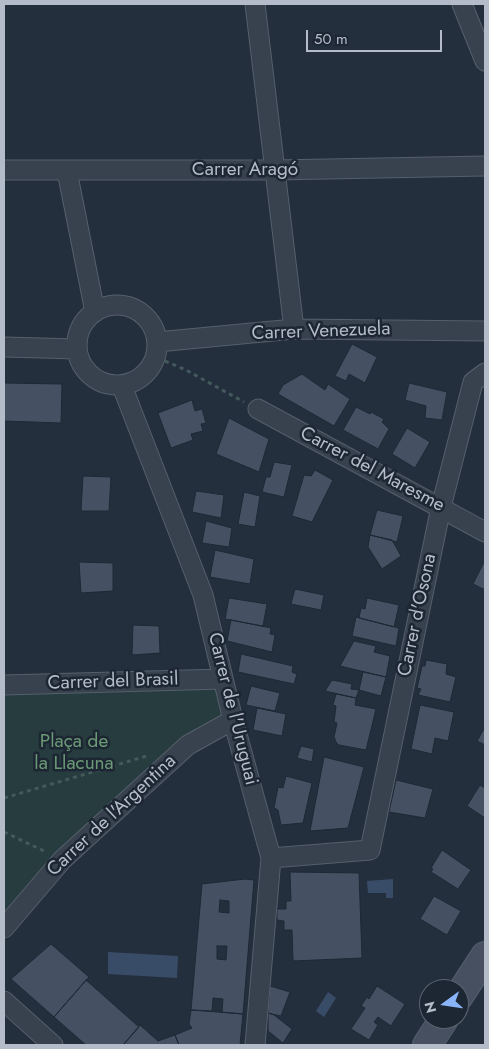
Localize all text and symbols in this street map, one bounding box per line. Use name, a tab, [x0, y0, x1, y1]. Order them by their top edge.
scale bar	[309, 20, 445, 52]
text: 50 m	[314, 28, 348, 50]
street label: Carrer Aragó	[192, 159, 298, 181]
street label: Carrer Venezuela	[251, 318, 391, 346]
street label: Carrer del Maresme	[296, 422, 448, 518]
street label: Carrer d'Osona	[394, 552, 442, 678]
street label: Carrer de l'Uruguai	[202, 630, 262, 788]
street label: Carrer del Brasil	[47, 668, 179, 696]
park label: Plaça de la Llacuna	[34, 731, 114, 775]
street label: Carrer de l'Argentina	[43, 750, 181, 882]
north arrow	[419, 979, 469, 1029]
text: N	[419, 1000, 441, 1015]

